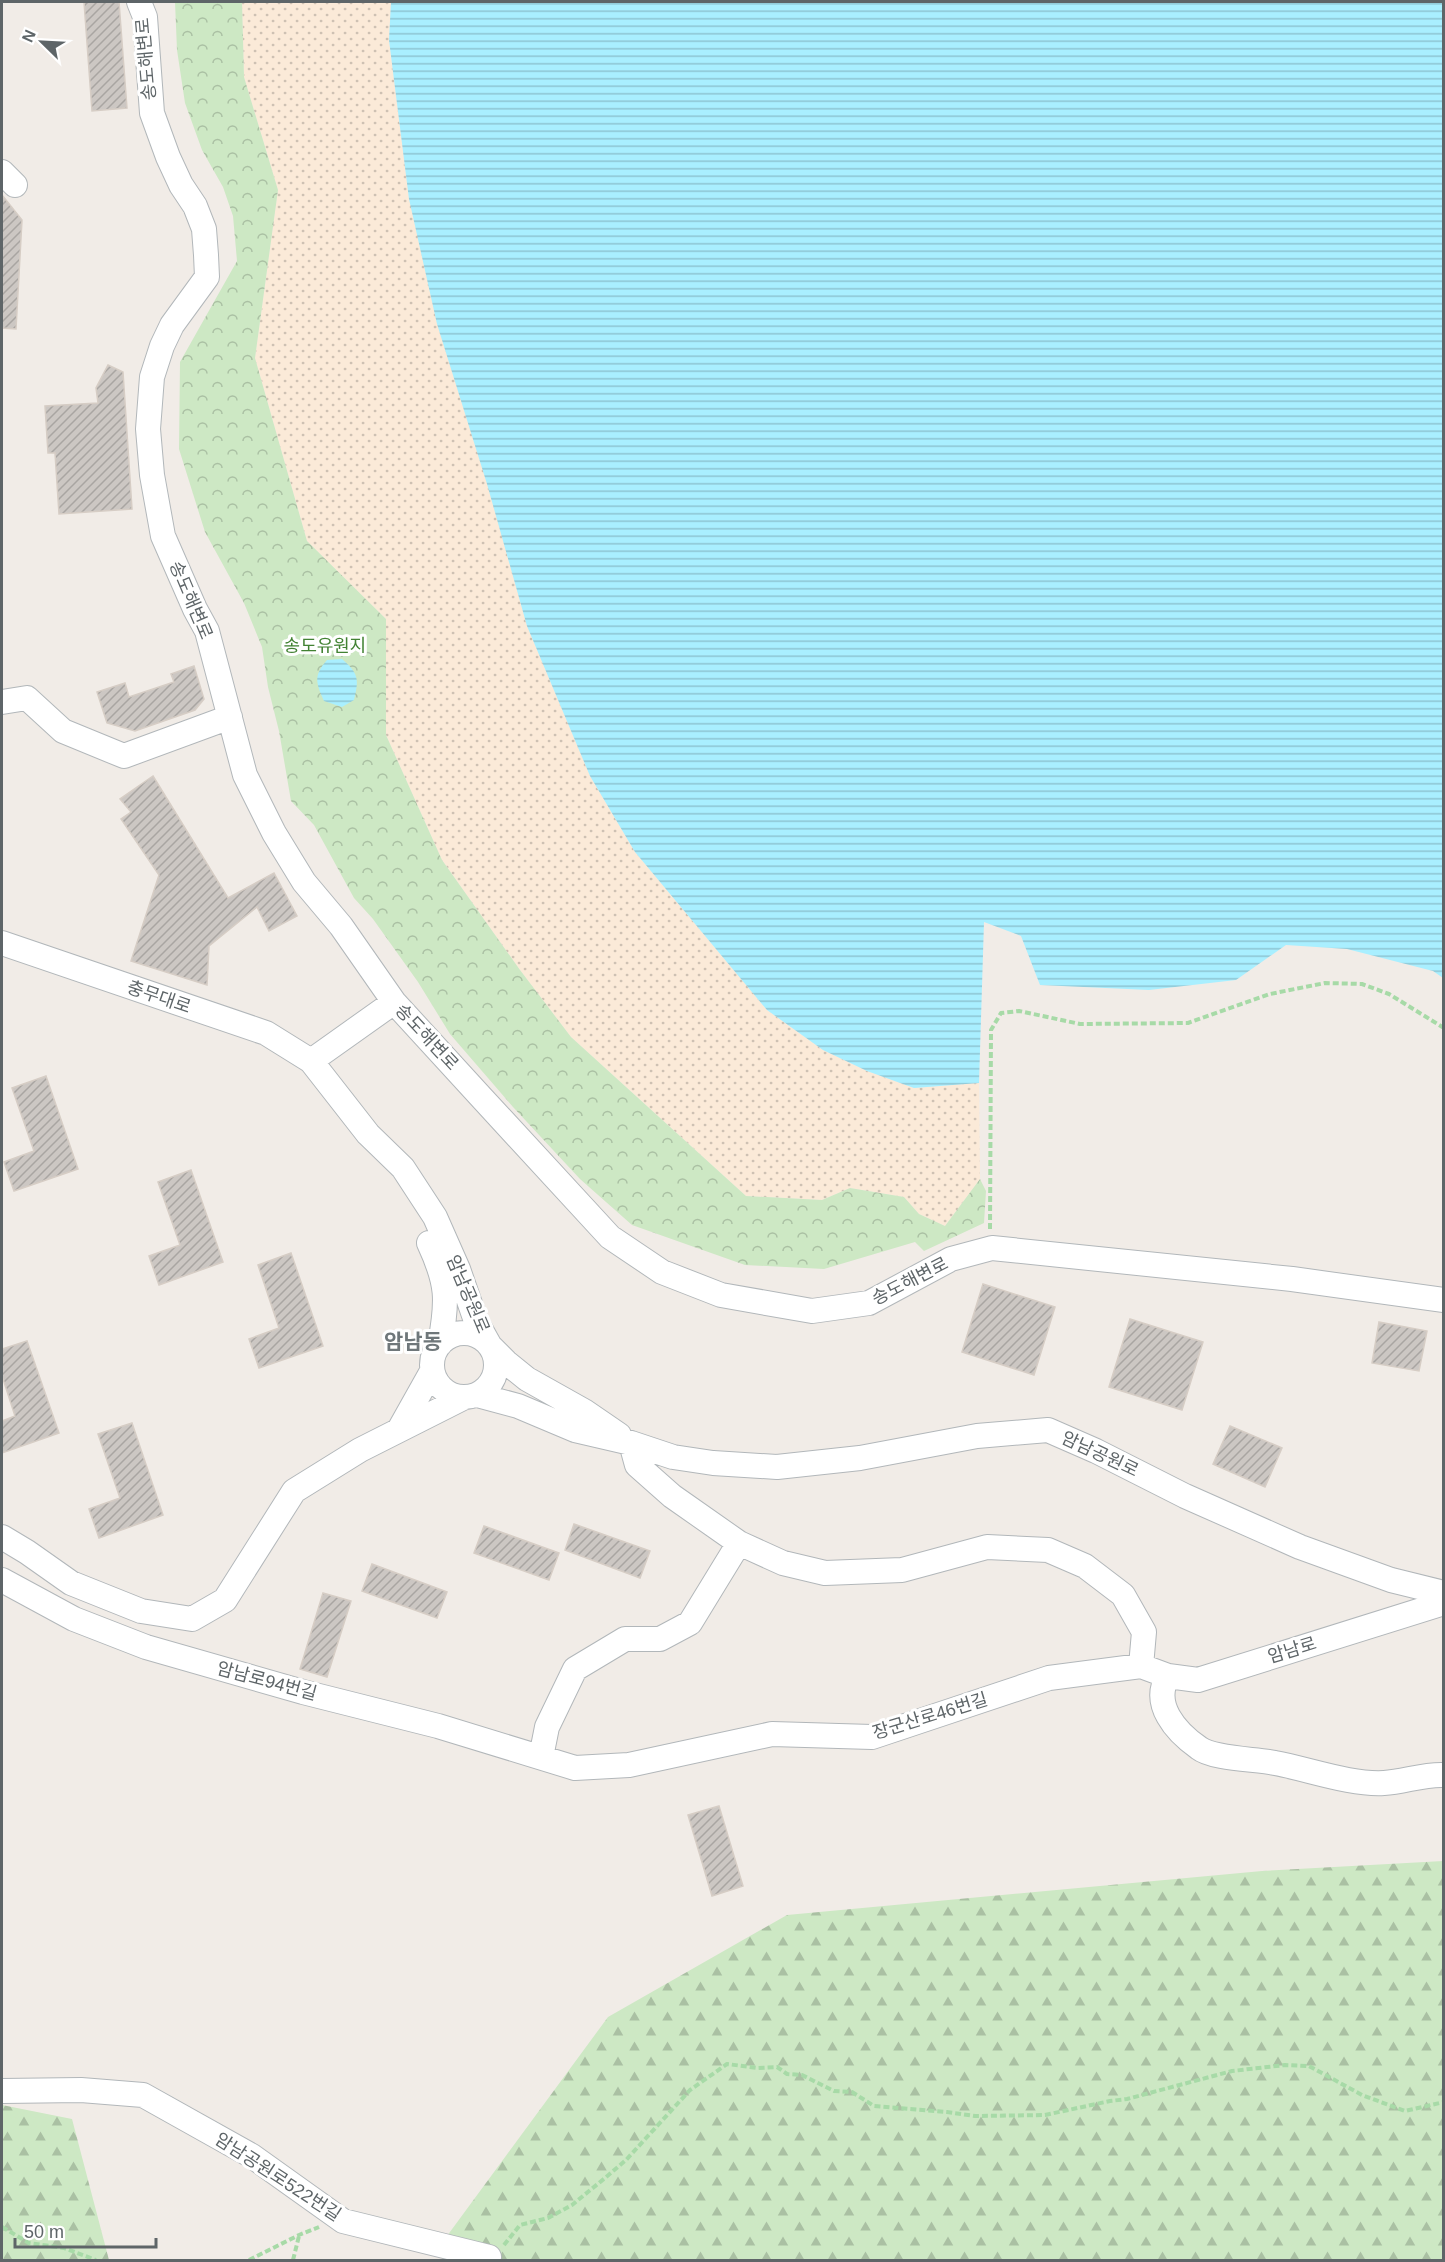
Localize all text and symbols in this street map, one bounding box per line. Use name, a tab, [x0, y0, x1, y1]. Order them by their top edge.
north arrow	[12, 12, 72, 72]
street label: 송도해변로	[132, 17, 160, 101]
text: N	[19, 27, 39, 45]
street label: 송도해변로	[166, 558, 216, 642]
park label: 송도유원지	[284, 636, 366, 656]
street label: 충무대로	[124, 977, 194, 1017]
street label: 송도해변로	[391, 1000, 463, 1074]
street label: 암남공원로	[443, 1252, 493, 1336]
street label: 송도해변로	[869, 1253, 951, 1309]
district label: 암남동	[384, 1330, 442, 1353]
street label: 암남공원로	[1058, 1427, 1142, 1481]
street label: 암남로	[1265, 1633, 1319, 1667]
street label: 암남로94번길	[215, 1658, 319, 1704]
street label: 장군산로46번길	[870, 1689, 990, 1743]
street label: 암남공원로522번길	[211, 2129, 345, 2225]
scale bar	[15, 2211, 156, 2249]
text: 50 m	[24, 2222, 64, 2242]

